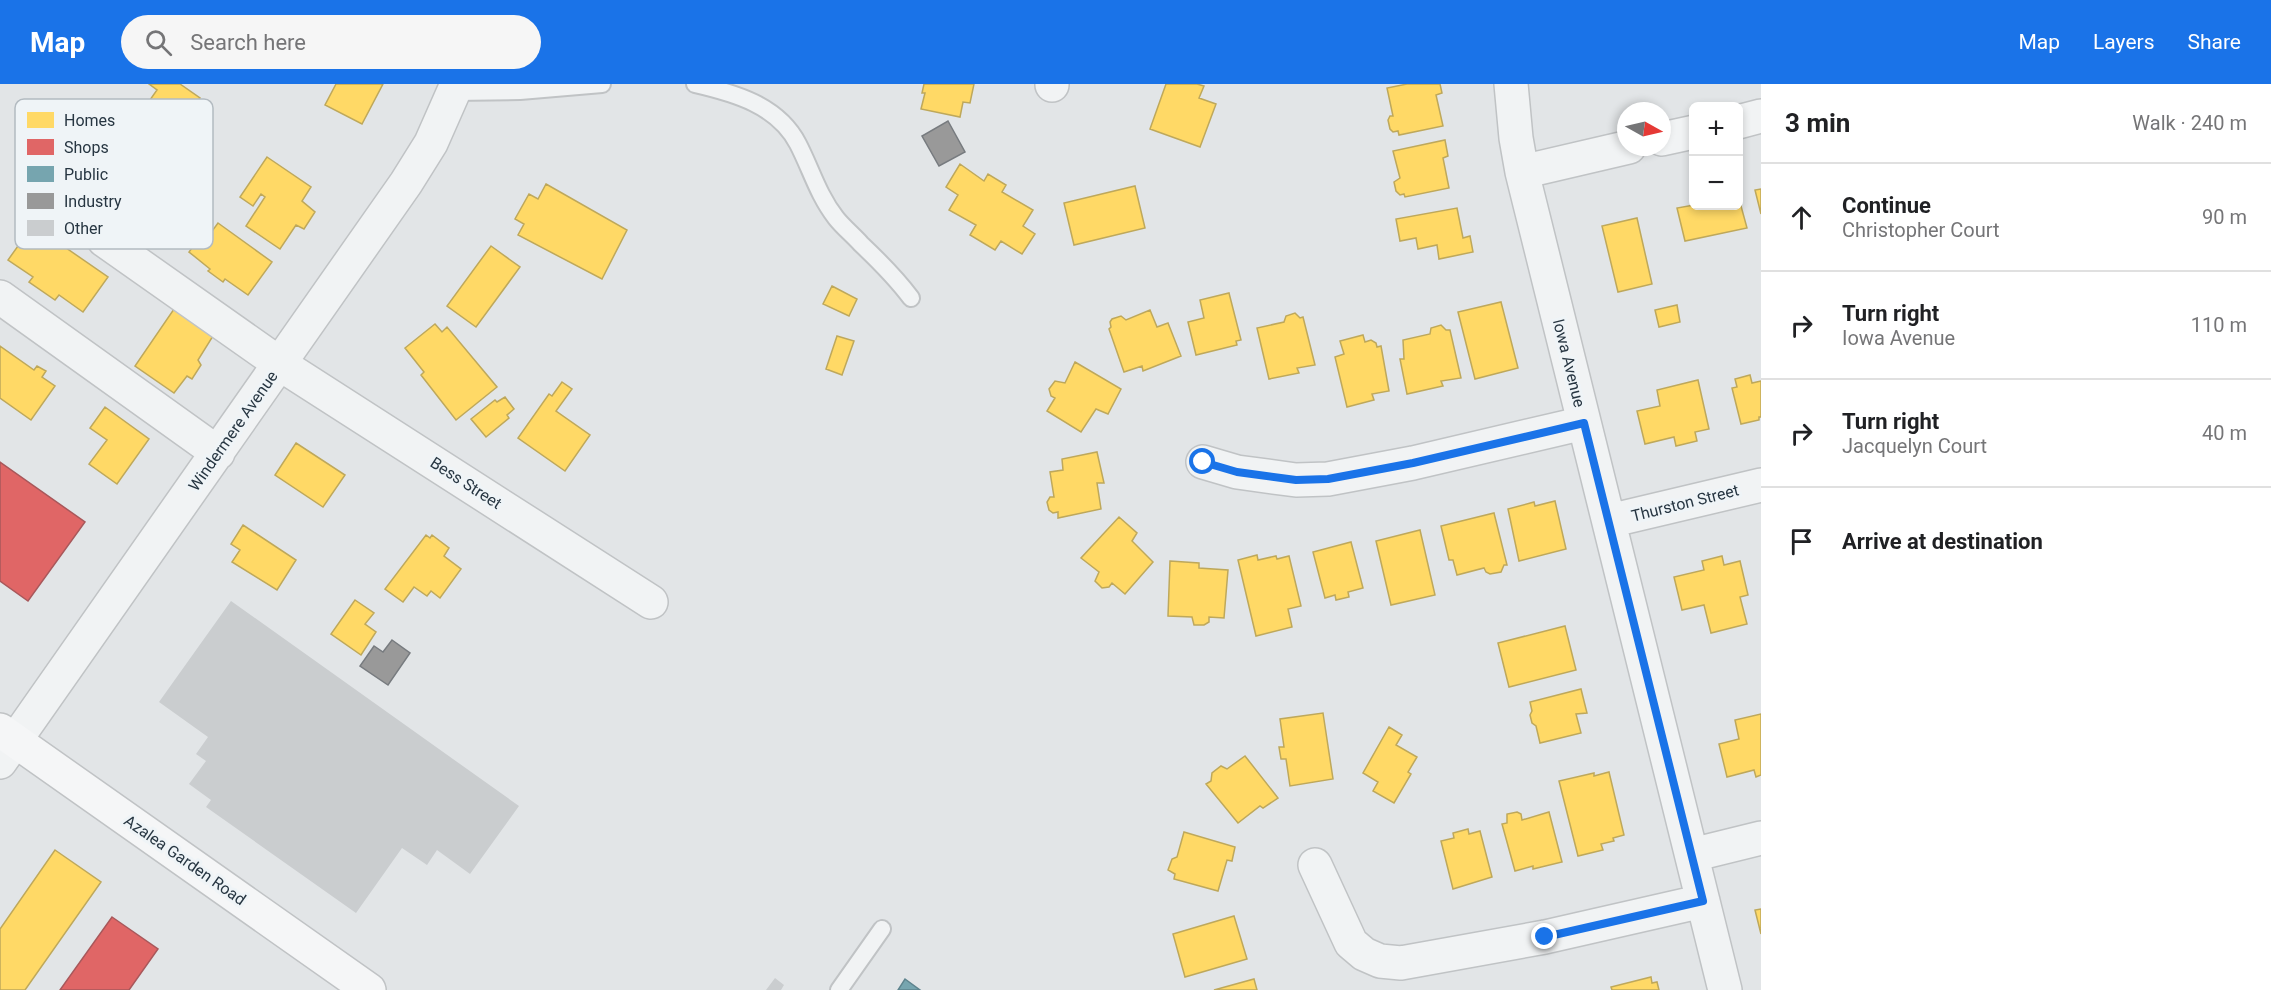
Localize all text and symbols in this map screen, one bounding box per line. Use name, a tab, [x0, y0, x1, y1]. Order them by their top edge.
search box	[121, 15, 541, 69]
text: Map	[30, 26, 85, 59]
icon: search	[142, 26, 175, 59]
text: Search here	[190, 30, 306, 55]
text: Map	[2018, 30, 2060, 54]
text: Layers	[2093, 30, 2154, 54]
text: Share	[2187, 30, 2241, 54]
legend	[15, 99, 213, 249]
north arrow	[1617, 102, 1671, 156]
map controls	[1689, 102, 1743, 210]
button: +	[1689, 102, 1743, 156]
text: 3 min	[1785, 108, 1850, 138]
text: Homes	[64, 111, 115, 130]
text: Walk · 240 m	[2132, 111, 2247, 135]
text: Shops	[64, 138, 109, 157]
button: −	[1689, 156, 1743, 210]
text: Public	[64, 165, 108, 184]
text: Industry	[64, 192, 122, 211]
text: Continue	[1842, 193, 1931, 218]
icon: ahead	[1785, 201, 1818, 234]
text: 90 m	[2202, 205, 2247, 229]
text: Christopher Court	[1842, 218, 2000, 242]
text: Other	[64, 219, 104, 238]
text: Turn right	[1842, 301, 1939, 326]
icon: right	[1785, 309, 1818, 342]
text: 110 m	[2191, 313, 2247, 337]
street label: Iowa Avenue	[1549, 317, 1589, 409]
text: Iowa Avenue	[1842, 326, 1955, 350]
street label: Windermere Avenue	[184, 367, 282, 495]
text: Turn right	[1842, 409, 1939, 434]
icon: right	[1785, 417, 1818, 450]
text: 40 m	[2202, 421, 2247, 445]
text: Jacquelyn Court	[1842, 434, 1987, 458]
route start	[1189, 448, 1215, 474]
street label: Bess Street	[427, 453, 505, 513]
street label: Thurston Street	[1629, 480, 1741, 526]
icon: arrive	[1785, 525, 1818, 558]
text: Arrive at destination	[1842, 529, 2043, 554]
street label: Azalea Garden Road	[121, 811, 249, 909]
route end	[1531, 923, 1557, 949]

